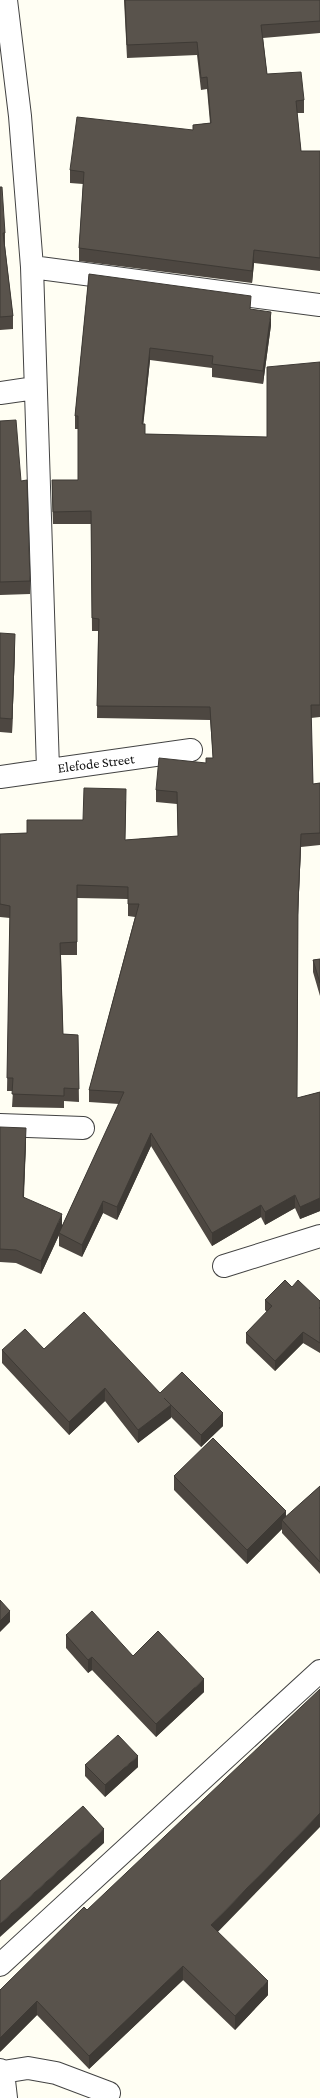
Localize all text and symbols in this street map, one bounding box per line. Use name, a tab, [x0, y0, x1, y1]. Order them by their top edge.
street label: Elefode Street	[57, 750, 136, 776]

